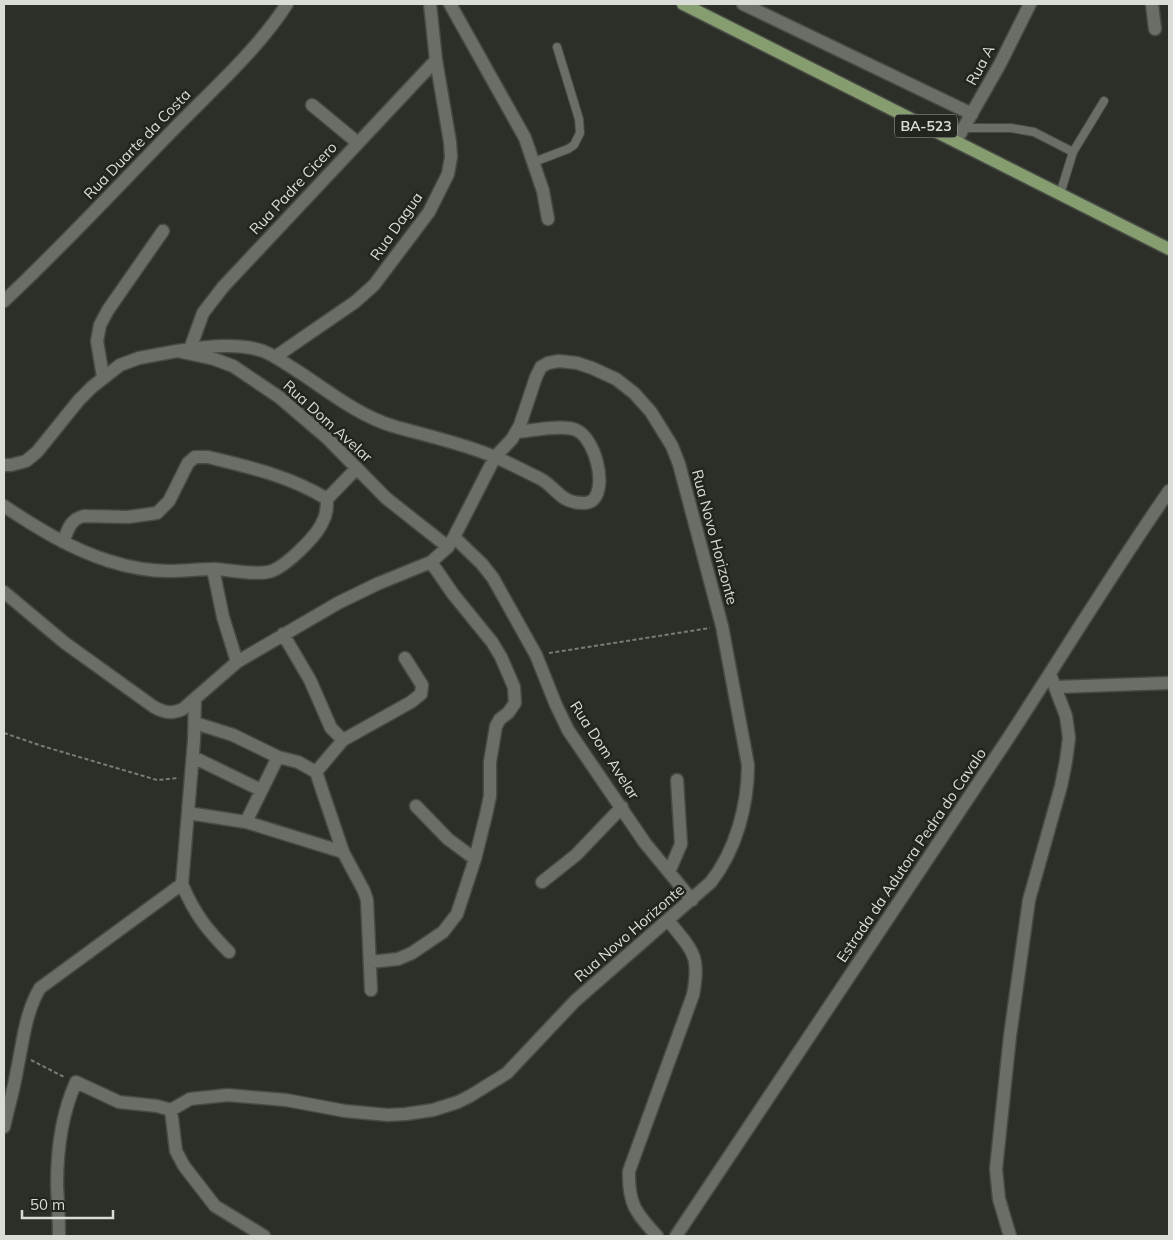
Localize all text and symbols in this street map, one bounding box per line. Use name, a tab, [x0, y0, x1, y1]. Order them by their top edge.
street label: Rua A	[962, 42, 998, 88]
street label: Rua Duarte da Costa	[80, 85, 194, 203]
road number: BA-523	[895, 114, 957, 138]
street label: Rua Padre Cicero	[245, 138, 341, 238]
street label: Rua Dagua	[366, 188, 426, 264]
street label: Rua Dom Avelar	[279, 376, 377, 466]
street label: Rua Novo Horizonte	[688, 467, 742, 607]
street label: Rua Dom Avelar	[566, 697, 644, 803]
street label: Estrada da Adutora Pedra do Cavalo	[832, 744, 990, 966]
street label: Rua Novo Horizonte	[570, 880, 688, 986]
scale bar	[22, 1188, 114, 1220]
text: 50 m	[30, 1195, 65, 1214]

